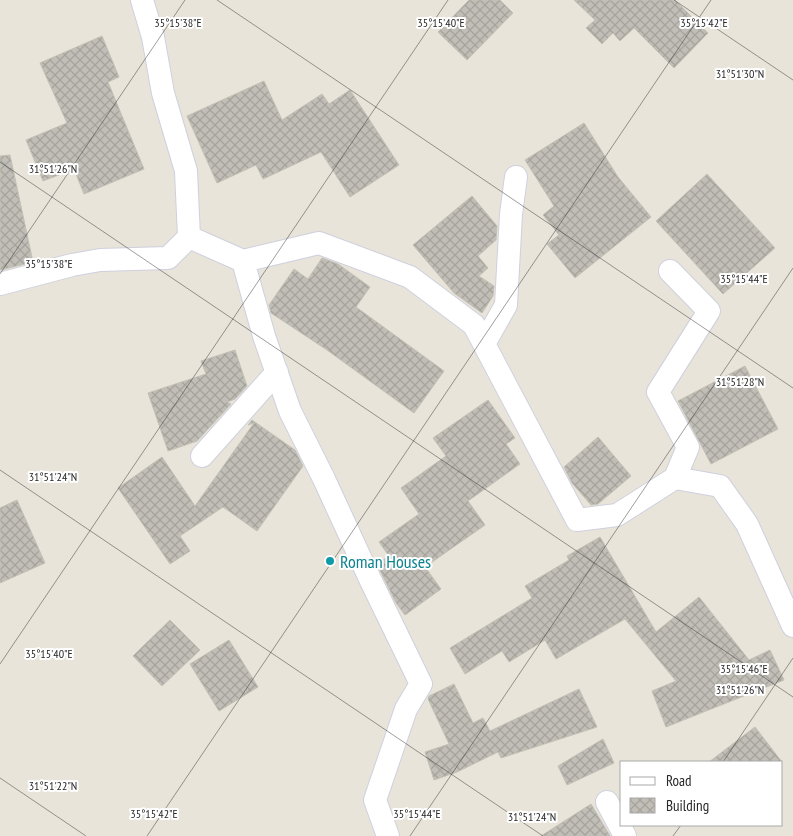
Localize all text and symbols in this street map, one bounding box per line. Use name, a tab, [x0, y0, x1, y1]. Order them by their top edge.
text: 35°15'38"E	[154, 15, 202, 30]
text: 35°15'40"E	[417, 15, 465, 30]
text: 35°15'42"E	[680, 15, 728, 30]
text: 31°51'30"N	[716, 66, 764, 81]
text: 31°51'26"N	[29, 161, 77, 176]
text: 35°15'38"E	[25, 256, 73, 271]
text: 35°15'44"E	[720, 271, 768, 286]
text: 31°51'28"N	[716, 374, 764, 389]
text: 31°51'24"N	[29, 469, 77, 484]
place label: Roman Houses	[340, 550, 431, 573]
marker: Roman Houses	[324, 555, 336, 567]
text: 35°15'40"E	[25, 646, 73, 661]
text: 35°15'46"E	[720, 661, 768, 676]
text: 31°51'26"N	[716, 682, 764, 697]
legend	[620, 761, 783, 826]
text: Road	[666, 771, 692, 790]
text: 31°51'22"N	[29, 778, 77, 793]
text: Building	[666, 796, 709, 815]
text: 35°15'42"E	[130, 806, 178, 821]
text: 35°15'44"E	[393, 806, 441, 821]
text: 31°51'24"N	[508, 809, 556, 824]

